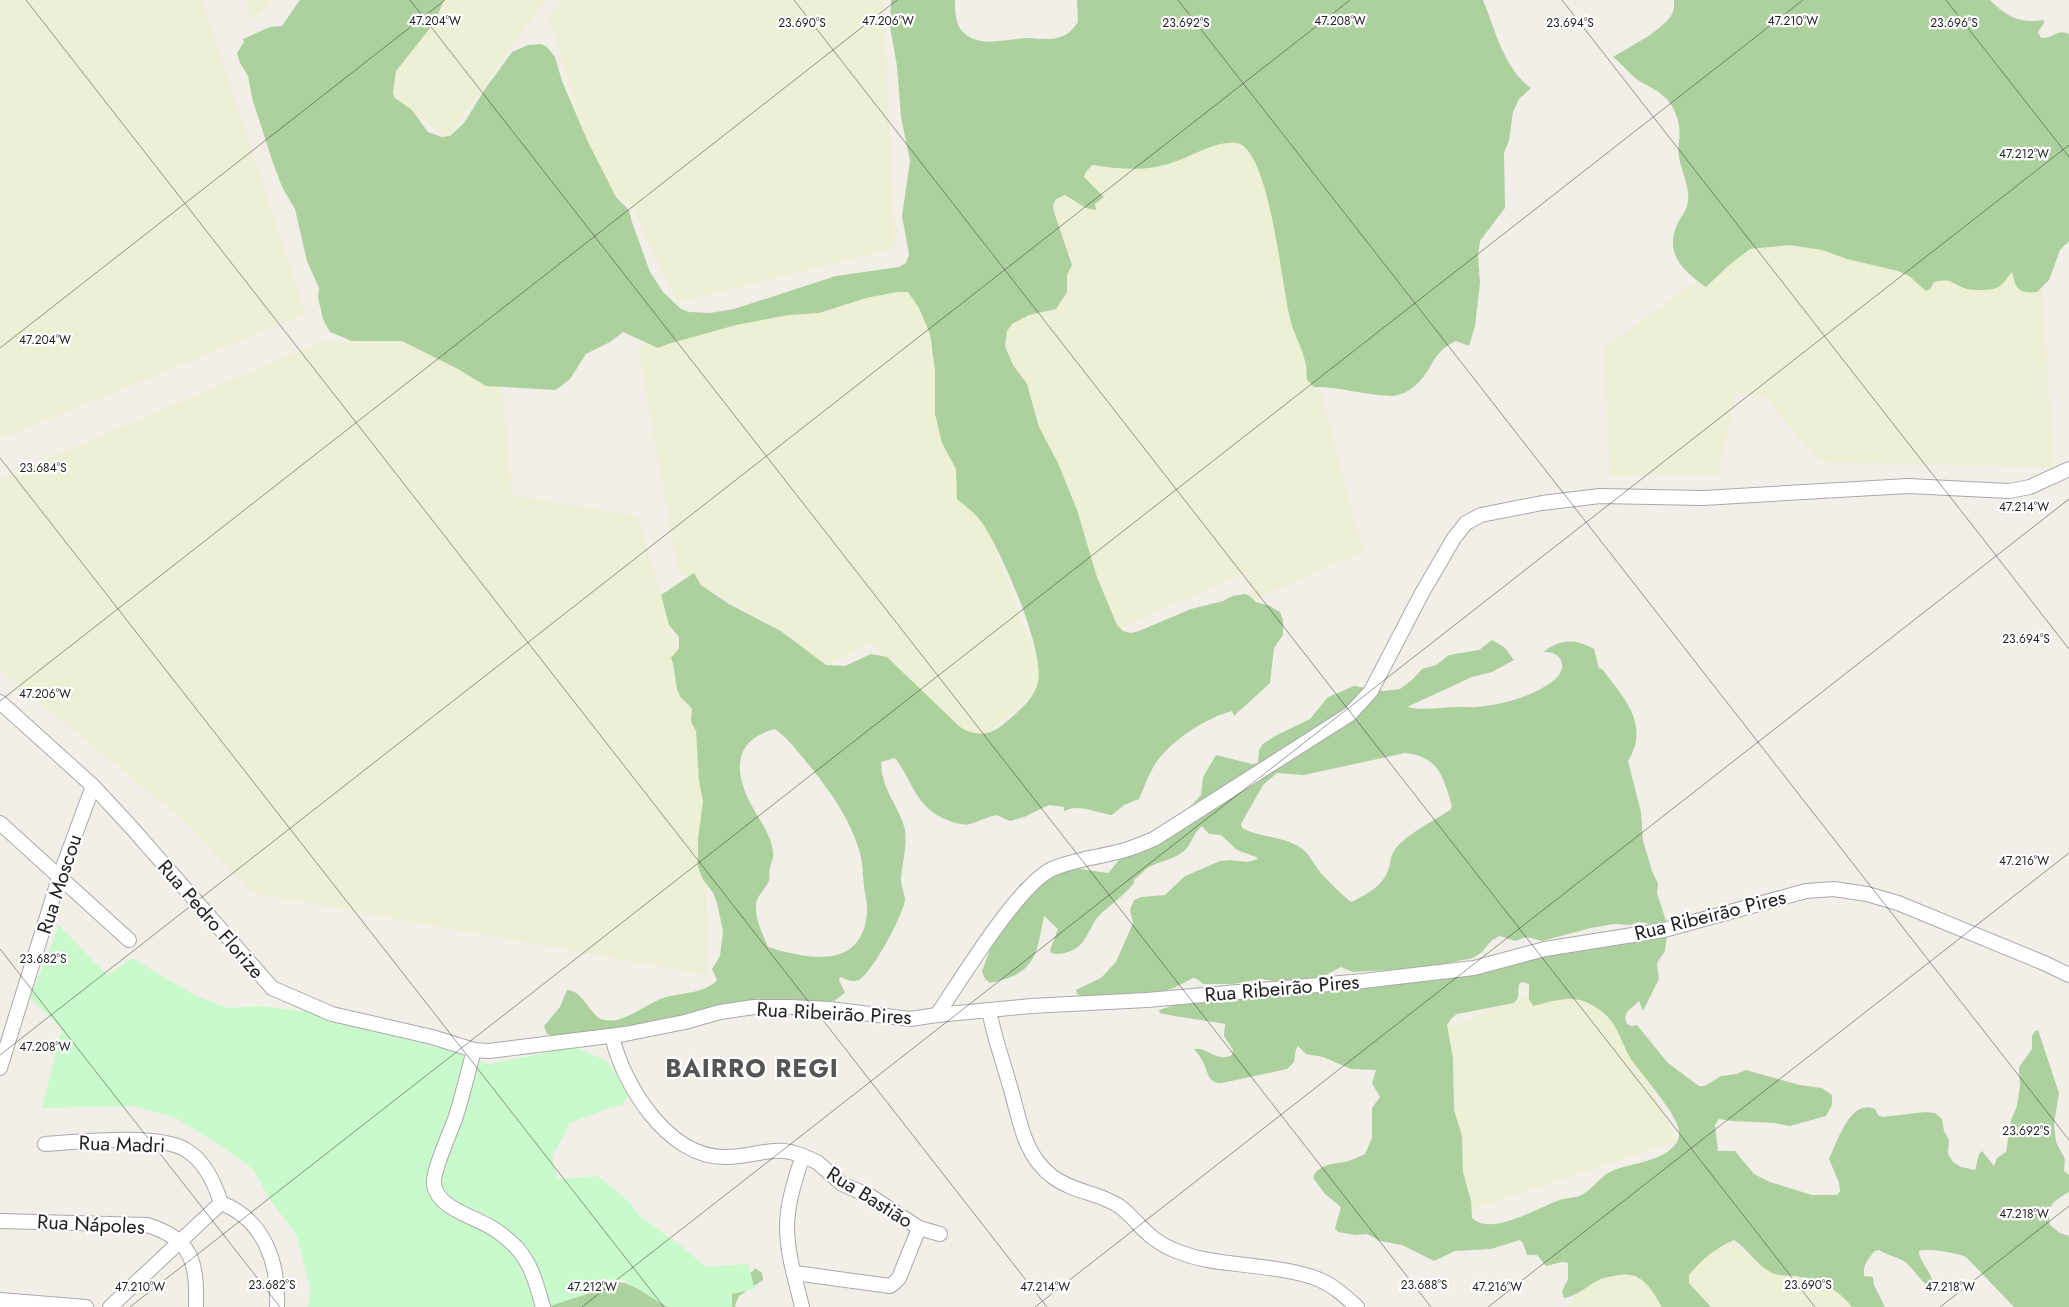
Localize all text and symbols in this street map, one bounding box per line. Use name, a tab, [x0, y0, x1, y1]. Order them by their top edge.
text: 47.204°W	[409, 12, 461, 30]
text: 47.206°W	[862, 12, 914, 30]
text: 47.208°W	[1314, 12, 1366, 30]
text: 47.210°W	[1768, 12, 1818, 30]
text: 23.690°S	[778, 14, 826, 32]
text: 23.692°S	[1162, 14, 1210, 32]
text: 23.694°S	[1546, 14, 1594, 32]
text: 23.696°S	[1930, 14, 1978, 32]
text: 47.212°W	[1999, 145, 2049, 163]
text: 47.204°W	[19, 331, 71, 349]
text: 23.684°S	[19, 459, 67, 477]
text: 47.214°W	[1999, 498, 2049, 516]
text: 23.694°S	[2002, 630, 2050, 648]
text: 47.206°W	[19, 685, 71, 703]
street label: Rua Moscou	[30, 830, 89, 938]
text: 47.216°W	[1999, 852, 2049, 870]
street label: Rua Pedro Florize	[151, 853, 271, 985]
street label: Rua Ribeirão Pires	[1631, 883, 1789, 948]
text: 23.682°S	[19, 950, 67, 968]
street label: Rua Ribeirão Pires	[1203, 967, 1361, 1010]
street label: Rua Ribeirão Pires	[756, 995, 912, 1032]
text: 47.208°W	[19, 1038, 71, 1056]
district label: BAIRRO REGI	[665, 1050, 839, 1086]
text: 23.692°S	[2002, 1122, 2050, 1140]
street label: Rua Madri	[78, 1128, 166, 1161]
street label: Rua Bastião	[821, 1159, 919, 1235]
text: 47.218°W	[1999, 1205, 2049, 1223]
street label: Rua Nápoles	[36, 1207, 146, 1242]
text: 23.682°S	[248, 1276, 296, 1294]
text: 23.688°S	[1401, 1276, 1448, 1294]
text: 23.690°S	[1784, 1276, 1832, 1294]
text: 47.210°W	[115, 1278, 165, 1296]
text: 47.212°W	[567, 1278, 617, 1296]
text: 47.214°W	[1020, 1278, 1070, 1296]
text: 47.216°W	[1472, 1278, 1522, 1296]
text: 47.218°W	[1925, 1278, 1975, 1296]

